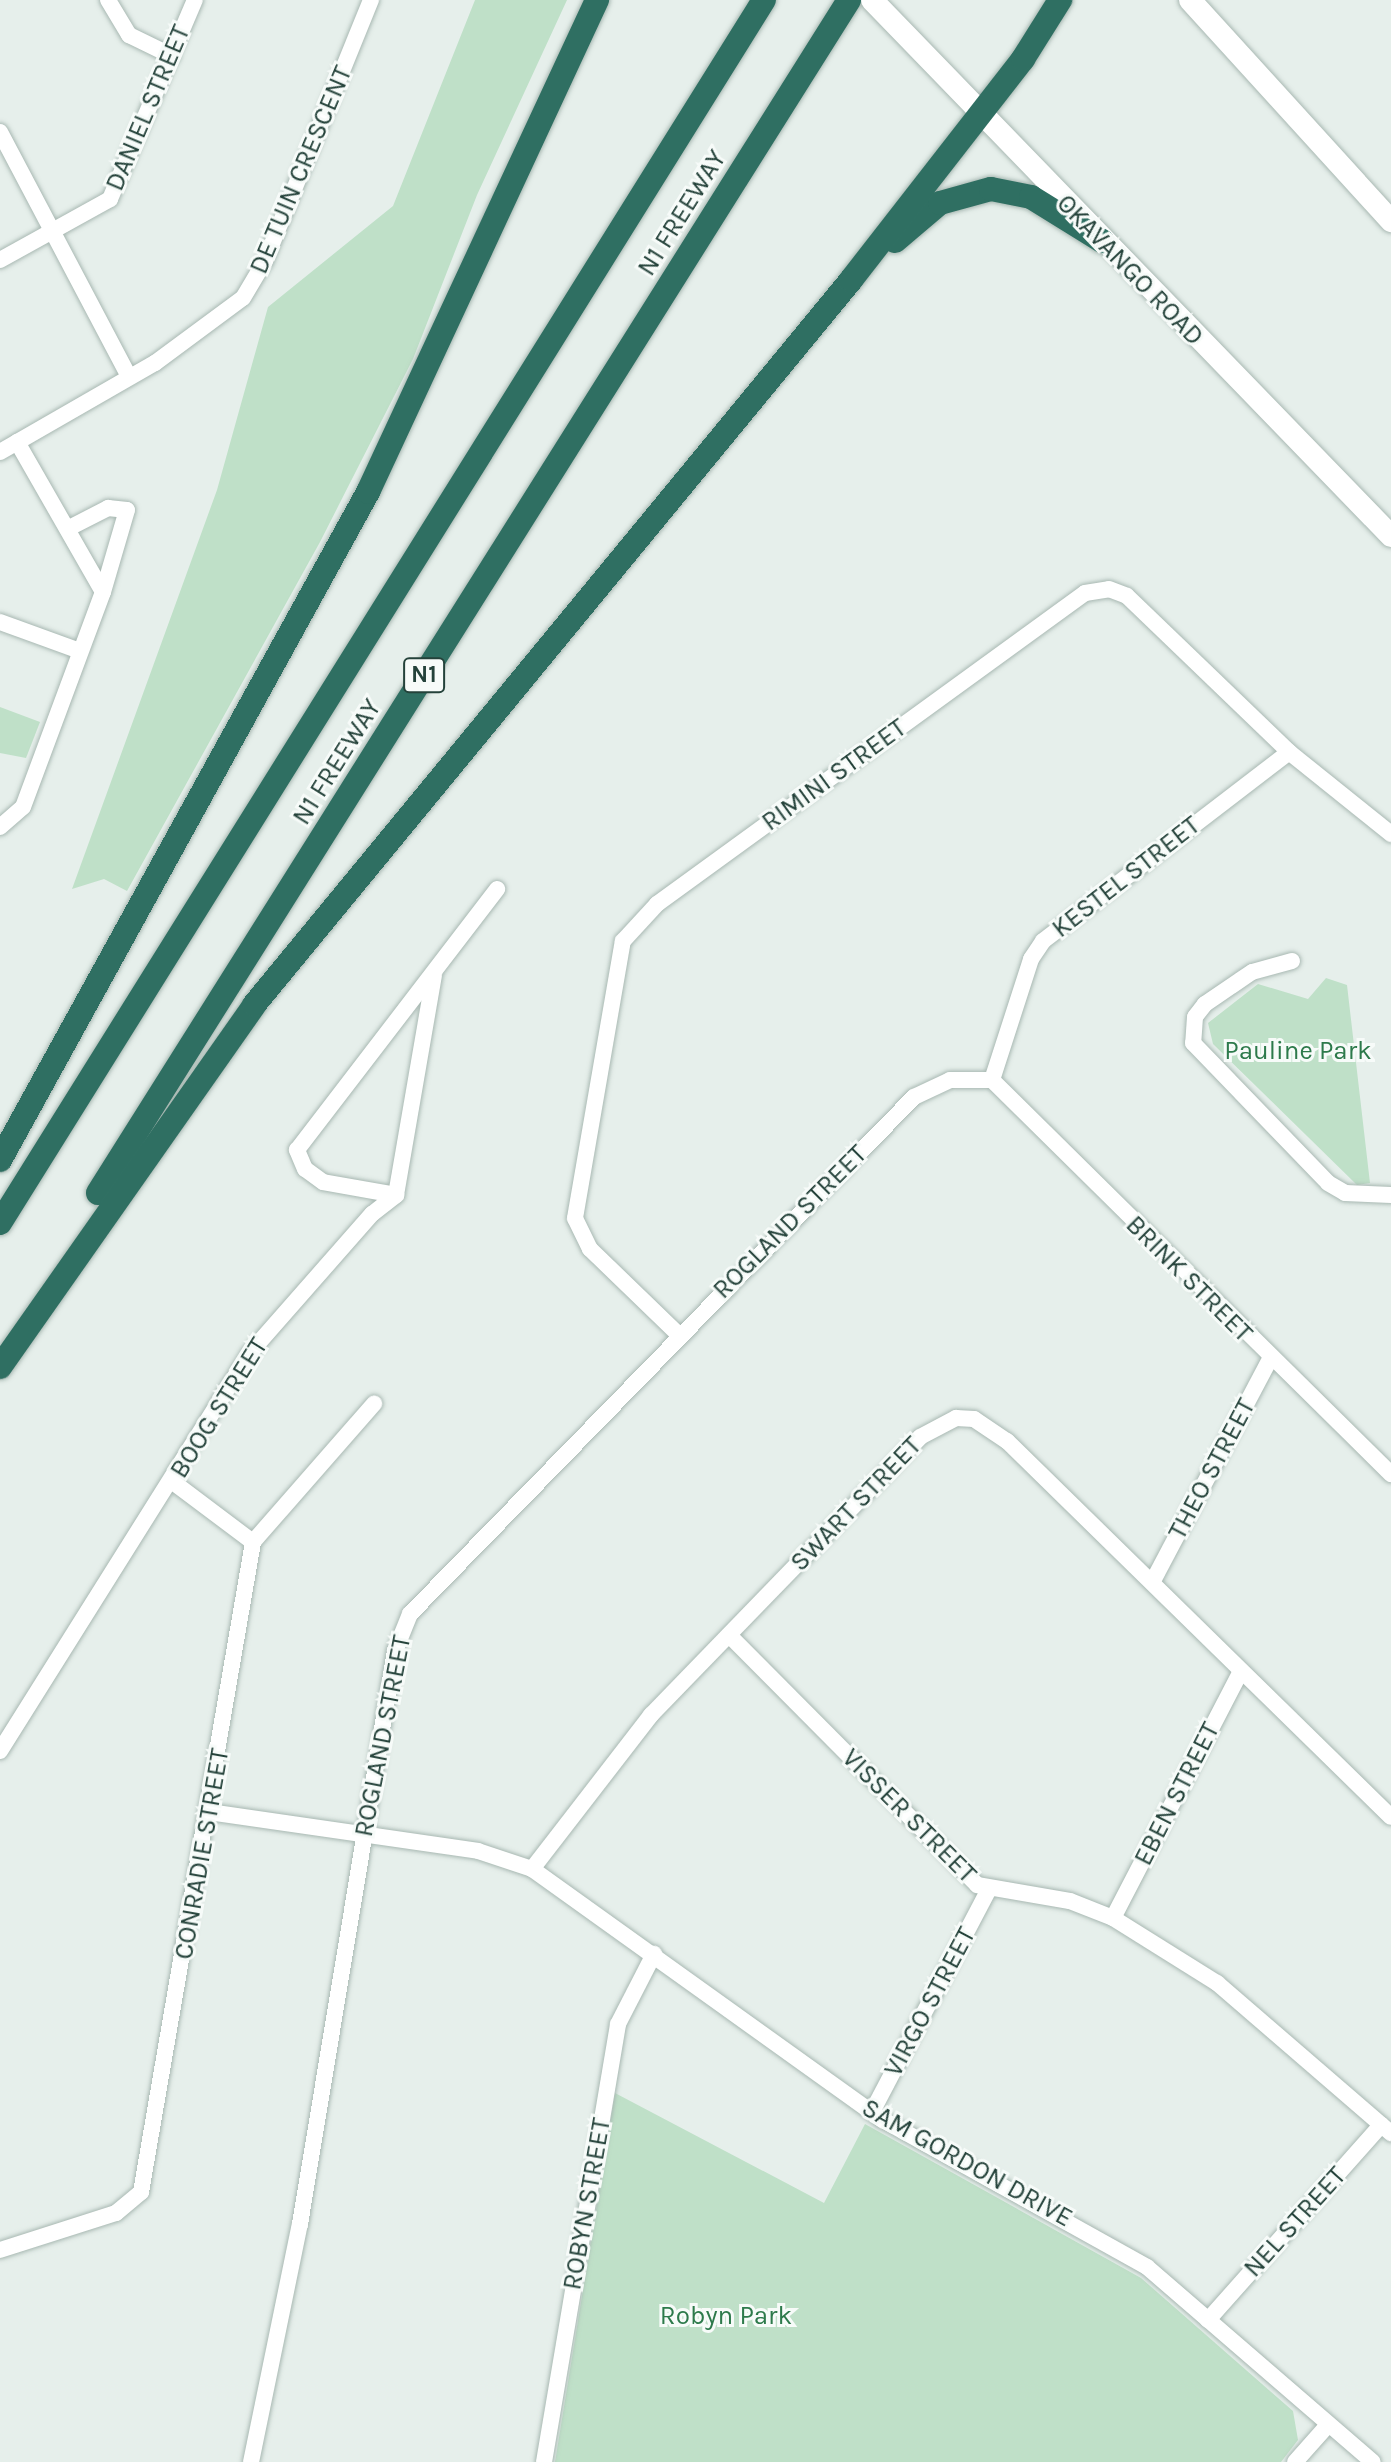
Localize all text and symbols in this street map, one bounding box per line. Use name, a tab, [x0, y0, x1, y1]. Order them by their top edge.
street label: DANIEL STREET	[99, 20, 197, 196]
street label: DE TUIN CRESCENT	[243, 61, 359, 279]
street label: N1 FREEWAY	[631, 144, 733, 282]
street label: OKAVANGO ROAD	[1050, 188, 1210, 352]
road number: N1	[402, 655, 446, 695]
street label: N1 FREEWAY	[286, 693, 388, 831]
street label: RIMINI STREET	[756, 712, 912, 838]
street label: KESTEL STREET	[1046, 810, 1206, 944]
park label: Pauline Park	[1224, 1035, 1372, 1067]
street label: ROGLAND STREET	[707, 1139, 873, 1305]
street label: BRINK STREET	[1119, 1209, 1259, 1349]
street label: BOOG STREET	[163, 1332, 275, 1484]
street label: THEO STREET	[1162, 1393, 1262, 1545]
street label: SWART STREET	[784, 1430, 928, 1578]
street label: ROGLAND STREET	[348, 1633, 418, 1839]
street label: EBEN STREET	[1128, 1717, 1226, 1871]
street label: VISSER STREET	[835, 1742, 983, 1890]
street label: CONRADIE STREET	[168, 1746, 236, 1962]
street label: VIRGO STREET	[878, 1922, 982, 2082]
street label: SAM GORDON DRIVE	[856, 2092, 1078, 2234]
street label: ROBYN STREET	[557, 2116, 617, 2292]
street label: NEL STREET	[1237, 2160, 1353, 2284]
park label: Robyn Park	[660, 2300, 792, 2332]

